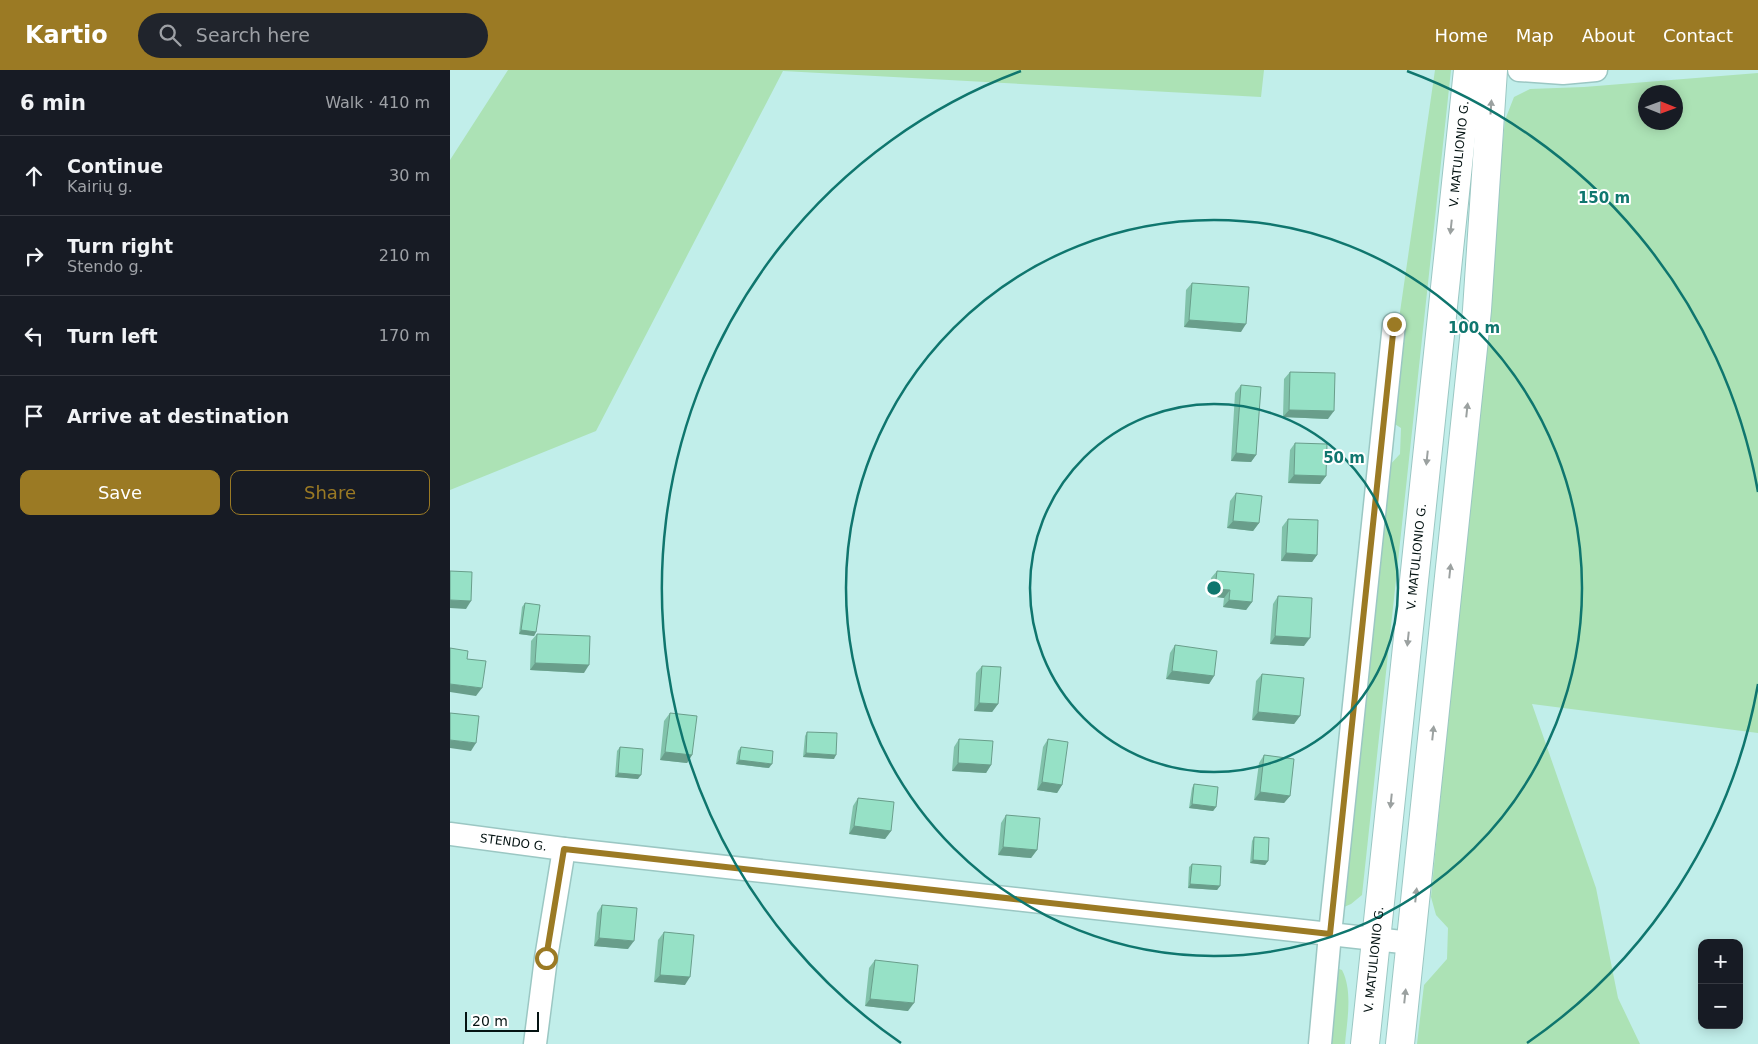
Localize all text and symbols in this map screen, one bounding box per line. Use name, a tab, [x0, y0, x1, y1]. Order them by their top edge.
search box	[138, 13, 488, 58]
text: Kartio	[25, 21, 108, 49]
icon: search	[156, 21, 184, 49]
text: Search here	[196, 24, 310, 46]
text: Home	[1435, 25, 1488, 46]
text: Map	[1516, 25, 1554, 46]
text: About	[1582, 25, 1635, 46]
text: Contact	[1663, 25, 1733, 46]
north arrow	[1638, 85, 1683, 130]
text: 6 min	[20, 91, 86, 115]
text: Walk · 410 m	[325, 93, 430, 112]
one-way arrow	[1487, 99, 1495, 115]
street label: V. MATULIONIO G.	[1447, 100, 1472, 208]
text: Continue	[67, 155, 163, 177]
icon: ahead	[20, 162, 48, 190]
text: 30 m	[389, 166, 430, 185]
text: Kairių g.	[67, 177, 133, 196]
text: 150 m	[1578, 189, 1630, 207]
one-way arrow	[1447, 219, 1455, 235]
text: Turn right	[67, 235, 173, 257]
icon: right	[20, 242, 48, 270]
text: 210 m	[379, 246, 430, 265]
text: Stendo g.	[67, 257, 144, 276]
route end	[1383, 313, 1406, 336]
text: 100 m	[1448, 319, 1500, 337]
icon: left	[20, 322, 48, 350]
text: Turn left	[67, 325, 158, 347]
text: 170 m	[379, 326, 430, 345]
icon: arrive	[20, 402, 48, 430]
one-way arrow	[1463, 402, 1471, 418]
text: Arrive at destination	[67, 405, 289, 427]
text: 50 m	[1323, 449, 1365, 467]
one-way arrow	[1423, 450, 1431, 466]
button: Save	[20, 470, 220, 515]
button: Share	[230, 470, 430, 515]
street label: V. MATULIONIO G.	[1404, 503, 1429, 611]
one-way arrow	[1446, 563, 1454, 579]
centre of rings	[1205, 579, 1223, 597]
one-way arrow	[1404, 631, 1412, 647]
one-way arrow	[1429, 725, 1437, 741]
one-way arrow	[1386, 793, 1394, 809]
street label: STENDO G.	[479, 831, 548, 854]
one-way arrow	[1412, 886, 1420, 902]
street label: V. MATULIONIO G.	[1361, 906, 1387, 1013]
map controls	[1698, 939, 1743, 1029]
button: +	[1698, 939, 1743, 984]
route start	[535, 947, 558, 970]
button: −	[1698, 984, 1743, 1029]
one-way arrow	[1401, 987, 1409, 1003]
scale bar	[465, 1009, 539, 1032]
text: 20 m	[472, 1013, 508, 1029]

